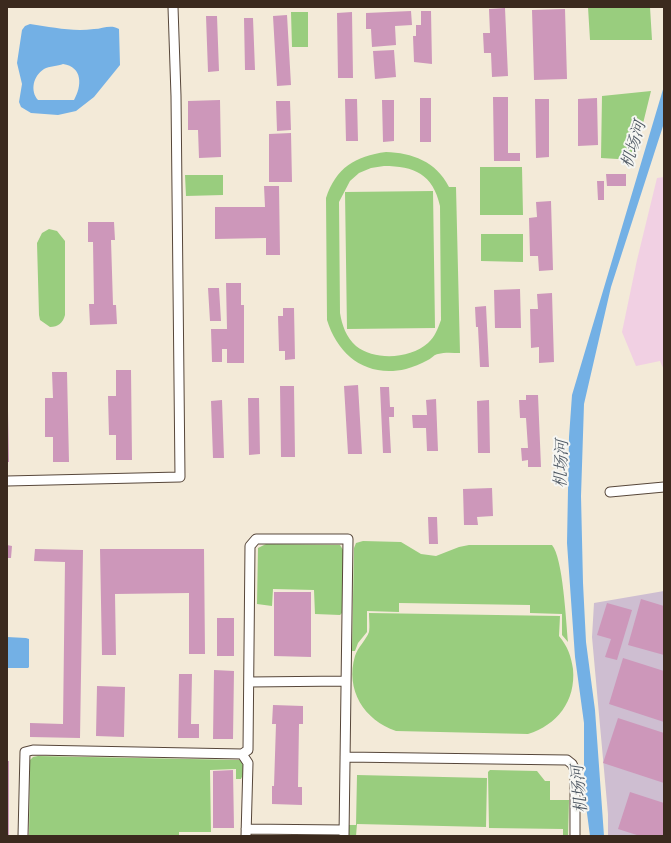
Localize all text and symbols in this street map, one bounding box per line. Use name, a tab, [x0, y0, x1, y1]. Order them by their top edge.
water label: 机场河	[619, 119, 651, 171]
water label: 机场河	[553, 440, 573, 488]
water label: 机场河	[569, 764, 593, 814]

